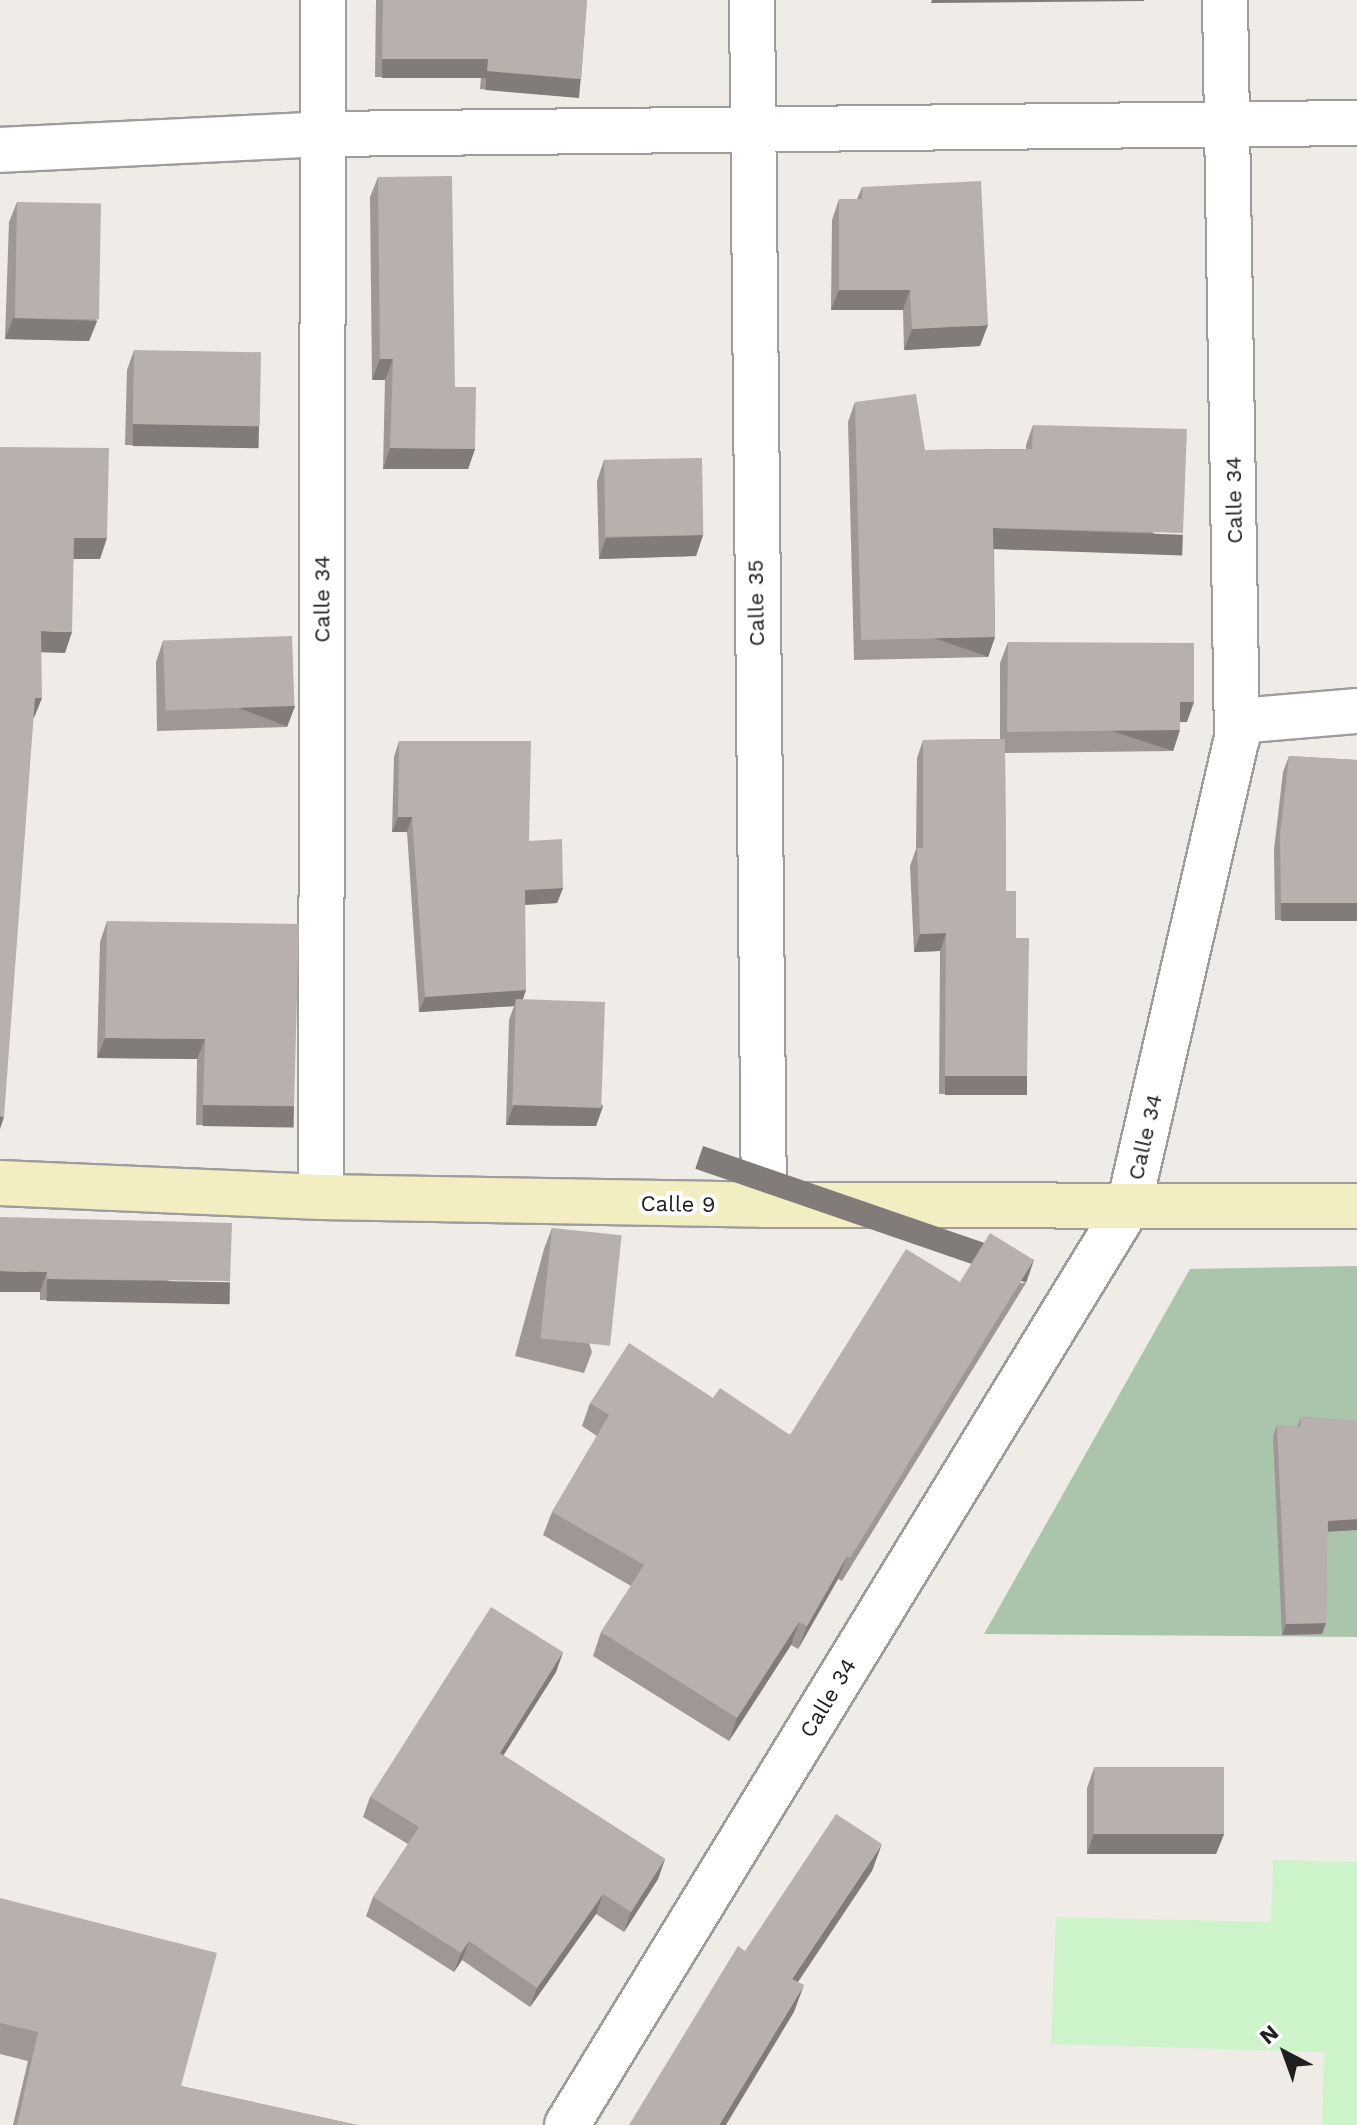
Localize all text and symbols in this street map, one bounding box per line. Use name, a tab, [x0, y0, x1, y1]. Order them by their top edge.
street label: Calle 34	[1220, 456, 1248, 544]
street label: Calle 34	[309, 555, 335, 643]
street label: Calle 35	[742, 559, 770, 647]
street label: Calle 34	[1122, 1091, 1168, 1183]
street label: Calle 9	[640, 1190, 716, 1218]
street label: Calle 34	[794, 1654, 862, 1742]
north arrow	[1245, 2013, 1325, 2093]
text: N	[1255, 2020, 1283, 2049]

